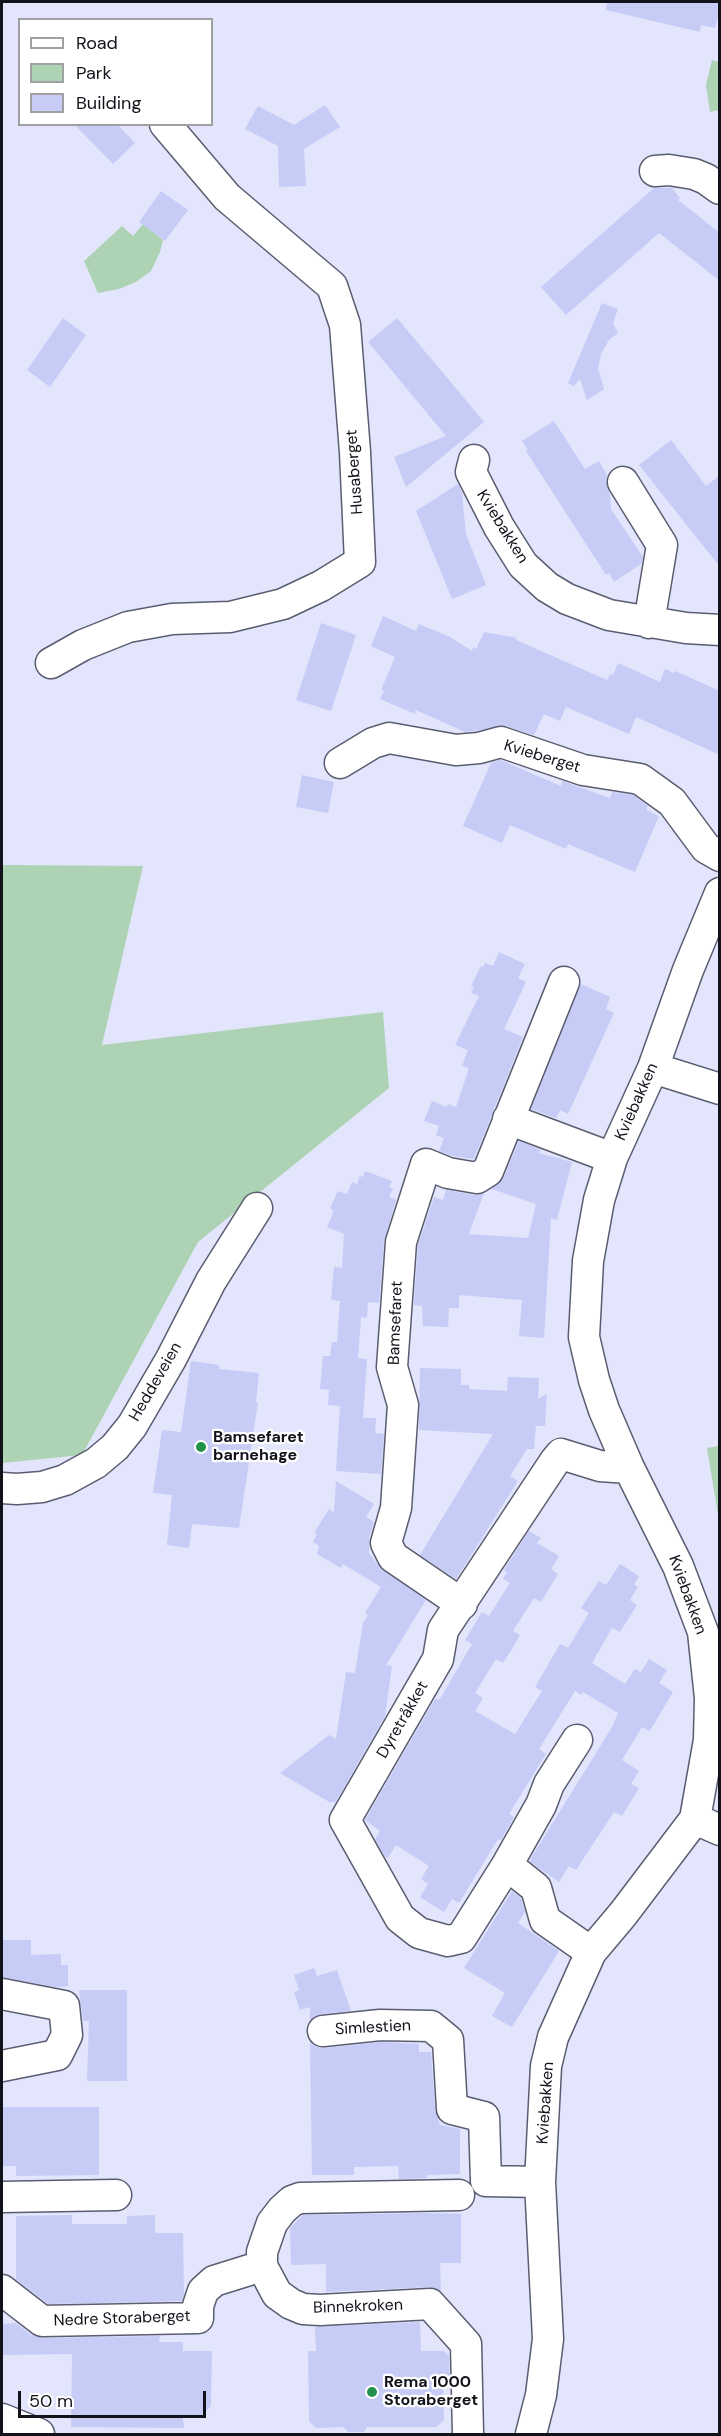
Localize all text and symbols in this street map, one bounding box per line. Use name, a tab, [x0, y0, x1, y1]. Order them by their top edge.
legend	[18, 18, 213, 126]
text: Road	[76, 31, 118, 55]
text: Park	[76, 61, 112, 85]
text: Building	[76, 91, 141, 115]
street label: Husaberget	[342, 429, 368, 515]
street label: Kviebakken	[472, 487, 532, 567]
street label: Kvieberget	[502, 736, 582, 778]
street label: Kviebakken	[611, 1060, 663, 1144]
street label: Bamsefaret	[385, 1281, 407, 1365]
street label: Heddeveien	[126, 1339, 186, 1425]
place label: Bamsefaret barnehage	[213, 1428, 304, 1466]
marker: Bamsefaret barnehage	[194, 1440, 208, 1454]
street label: Kviebakken	[664, 1553, 710, 1637]
street label: Dyretråkket	[373, 1678, 433, 1762]
street label: Simlestien	[335, 2016, 411, 2040]
street label: Kviebakken	[534, 2061, 558, 2145]
street label: Binnekroken	[313, 2296, 403, 2318]
street label: Nedre Storaberget	[53, 2307, 191, 2331]
place label: Rema 1000 Storaberget	[384, 2373, 478, 2411]
scale bar	[21, 2379, 208, 2417]
marker: Rema 1000 Storaberget	[365, 2385, 379, 2399]
text: 50 m	[29, 2389, 73, 2413]

